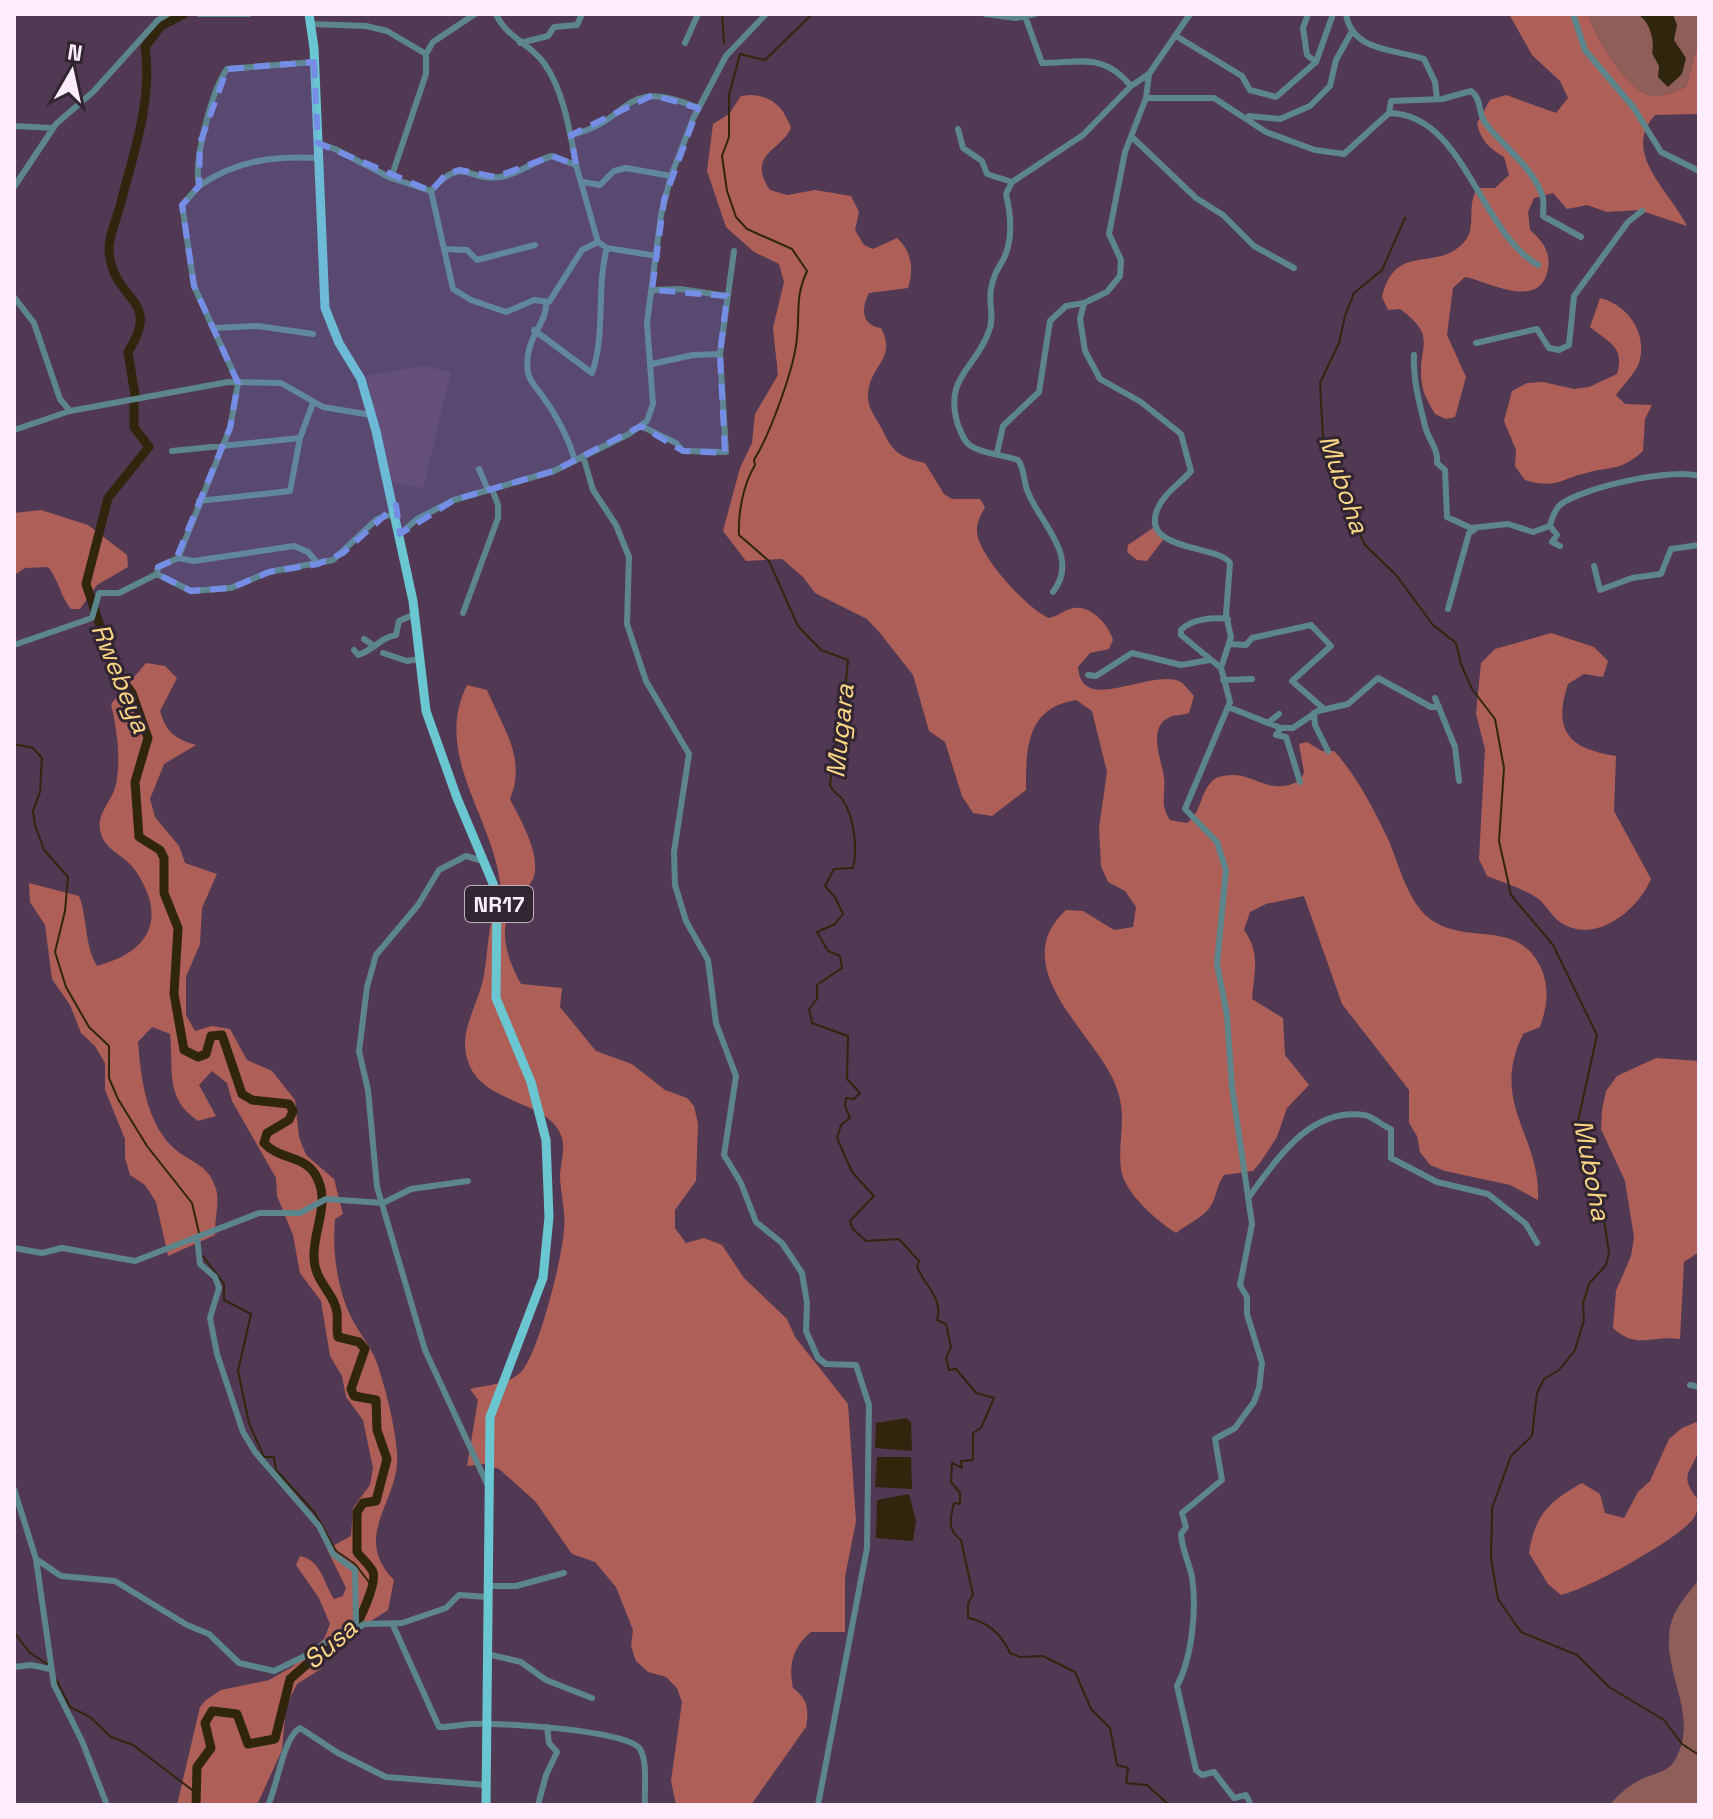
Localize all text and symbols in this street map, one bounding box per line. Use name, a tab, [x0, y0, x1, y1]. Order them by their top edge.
north arrow	[32, 32, 112, 112]
text: N	[66, 37, 85, 67]
water label: Muboha	[1311, 430, 1377, 539]
water label: Rwebeya	[84, 618, 159, 739]
water label: Mugara	[818, 681, 862, 780]
road number: NR17	[465, 886, 533, 922]
water label: Muboha	[1566, 1117, 1619, 1224]
water label: Susa	[296, 1611, 365, 1677]

